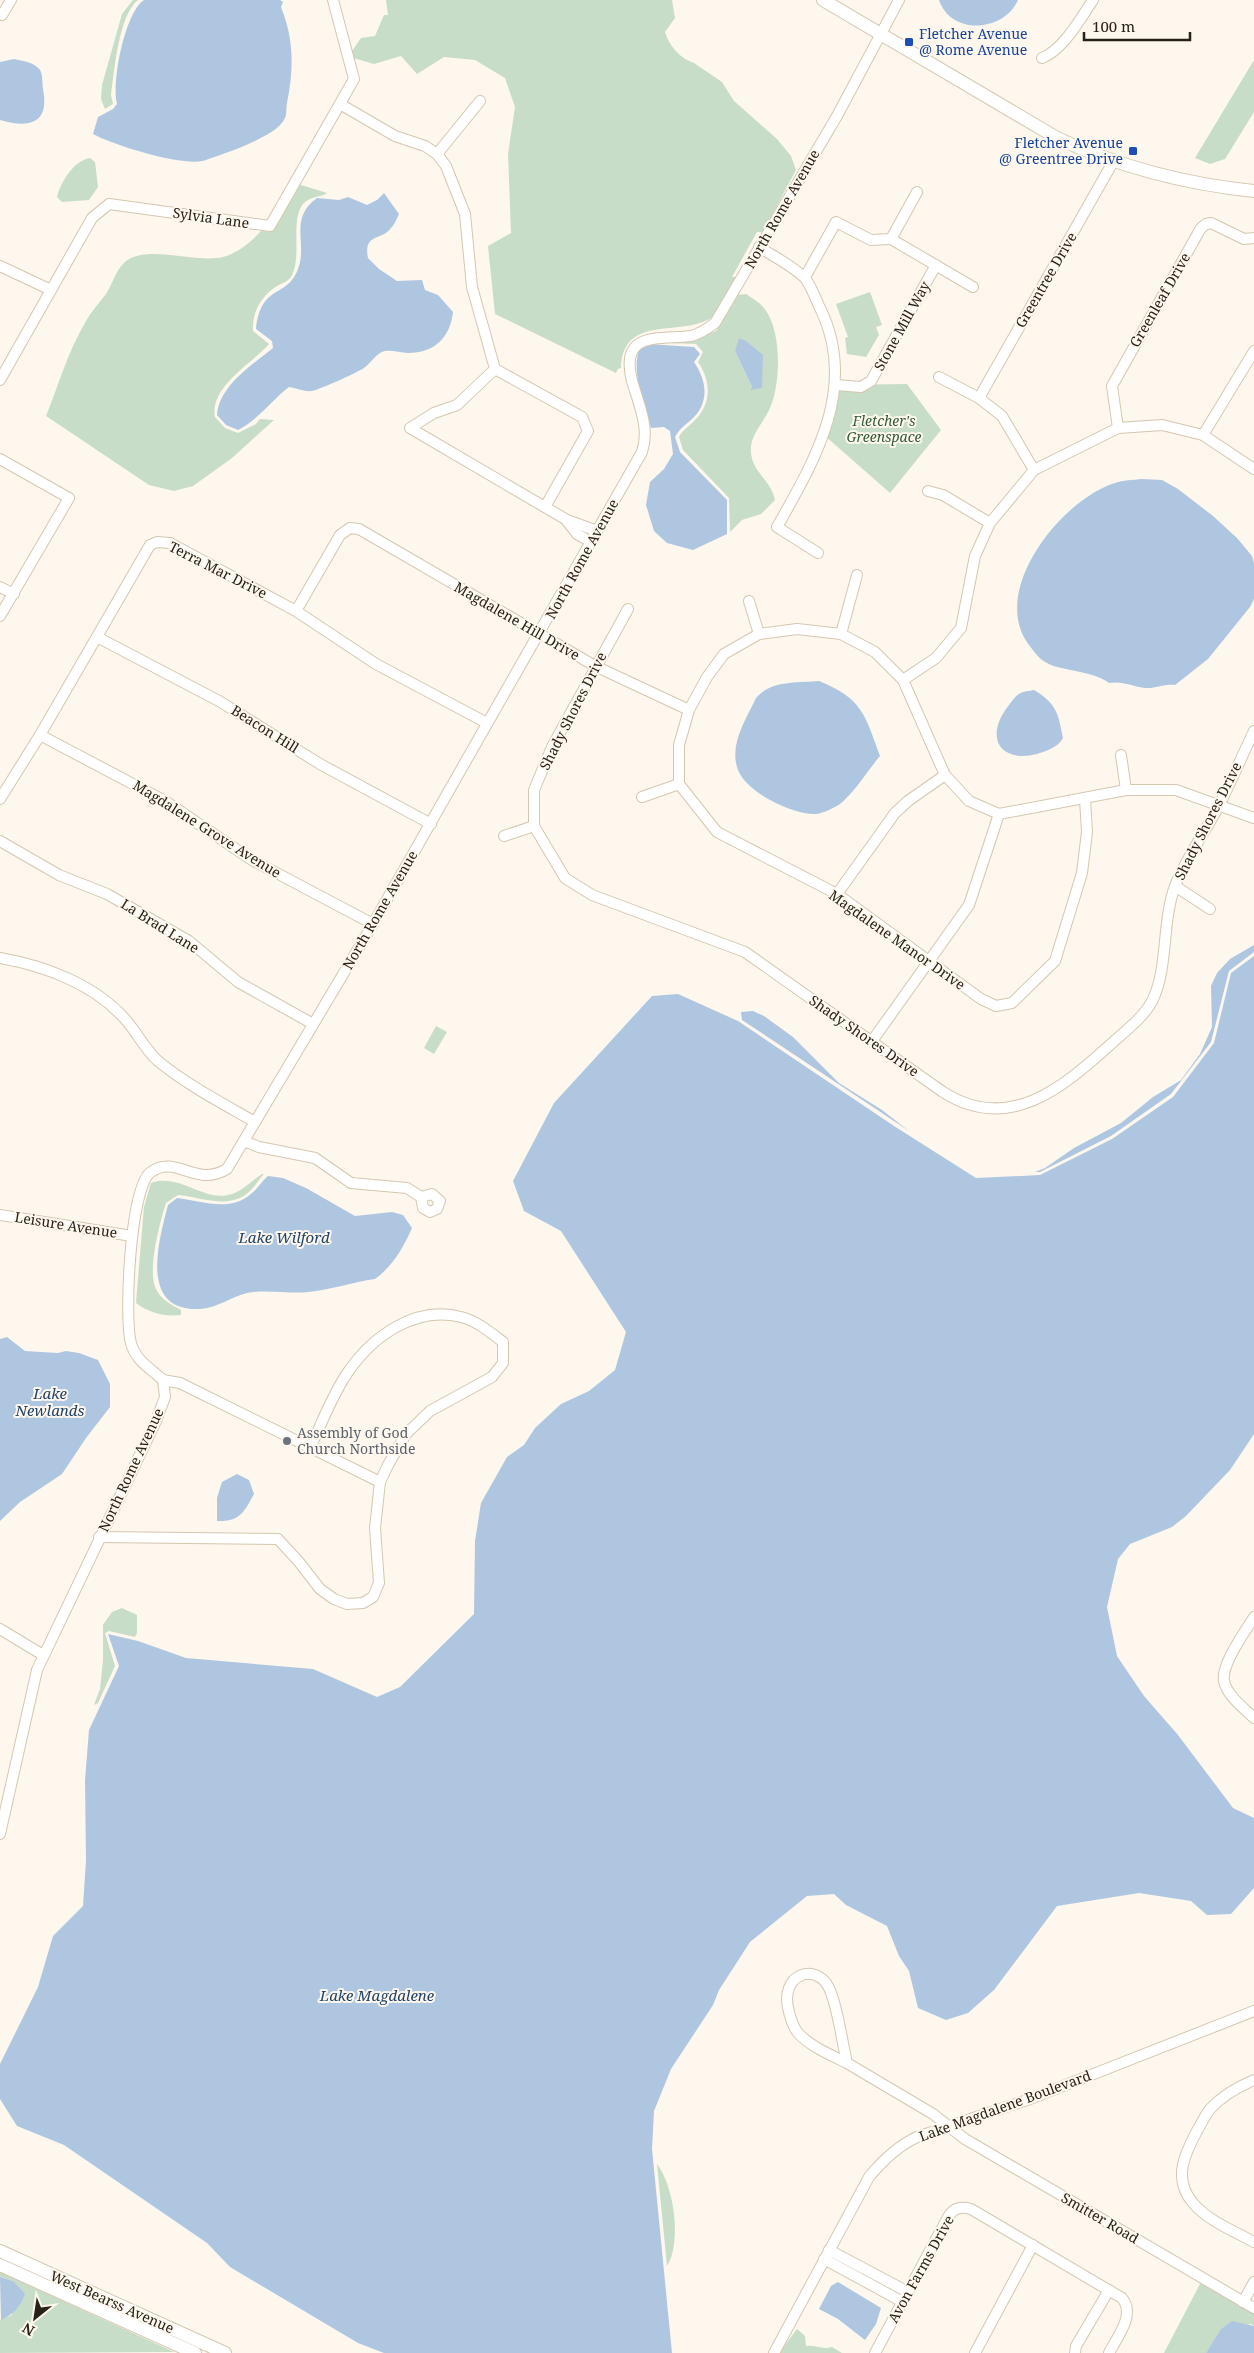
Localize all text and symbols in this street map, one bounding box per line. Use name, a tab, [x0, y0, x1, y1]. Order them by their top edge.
scale bar	[1084, 10, 1190, 42]
text: 100 m	[1092, 16, 1135, 36]
place label: Fletcher Avenue @ Rome Avenue	[919, 24, 1028, 59]
marker: Fletcher Avenue @ Rome Avenue	[903, 36, 915, 48]
place label: Fletcher Avenue @ Greentree Drive	[999, 133, 1123, 168]
marker: Fletcher Avenue @ Greentree Drive	[1127, 145, 1139, 157]
street label: North Rome Avenue	[740, 146, 823, 272]
street label: Sylvia Lane	[172, 203, 250, 232]
street label: Greentree Drive	[1010, 228, 1081, 331]
street label: Greenleaf Drive	[1125, 249, 1194, 350]
street label: Stone Mill Way	[869, 277, 934, 374]
park label: Fletcher's Greenspace	[847, 411, 922, 446]
street label: North Rome Avenue	[541, 495, 622, 622]
street label: Terra Mar Drive	[166, 537, 271, 603]
street label: Magdalene Hill Drive	[451, 577, 583, 664]
street label: Shady Shores Drive	[535, 649, 611, 773]
street label: Beacon Hill	[228, 700, 303, 757]
street label: Shady Shores Drive	[1170, 759, 1246, 883]
street label: Magdalene Grove Avenue	[130, 775, 285, 882]
street label: North Rome Avenue	[338, 847, 421, 973]
street label: Magdalene Manor Drive	[825, 885, 969, 994]
street label: La Brad Lane	[118, 894, 203, 957]
street label: Shady Shores Drive	[806, 991, 923, 1081]
street label: Leisure Avenue	[13, 1207, 119, 1242]
water label: Lake Wilford	[237, 1227, 330, 1247]
water label: Lake Newlands	[14, 1383, 85, 1420]
street label: North Rome Avenue	[94, 1405, 168, 1535]
place label: Assembly of God Church Northside	[297, 1423, 415, 1458]
marker: Assembly of God Church Northside	[281, 1435, 293, 1447]
water label: Lake Magdalene	[319, 1985, 435, 2005]
street label: Lake Magdalene Boulevard	[916, 2065, 1094, 2146]
street label: Smitter Road	[1058, 2188, 1143, 2248]
street label: Avon Farms Drive	[883, 2212, 958, 2326]
street label: West Bearss Avenue	[47, 2266, 177, 2337]
north arrow	[10, 2293, 60, 2343]
text: N	[19, 2319, 38, 2341]

